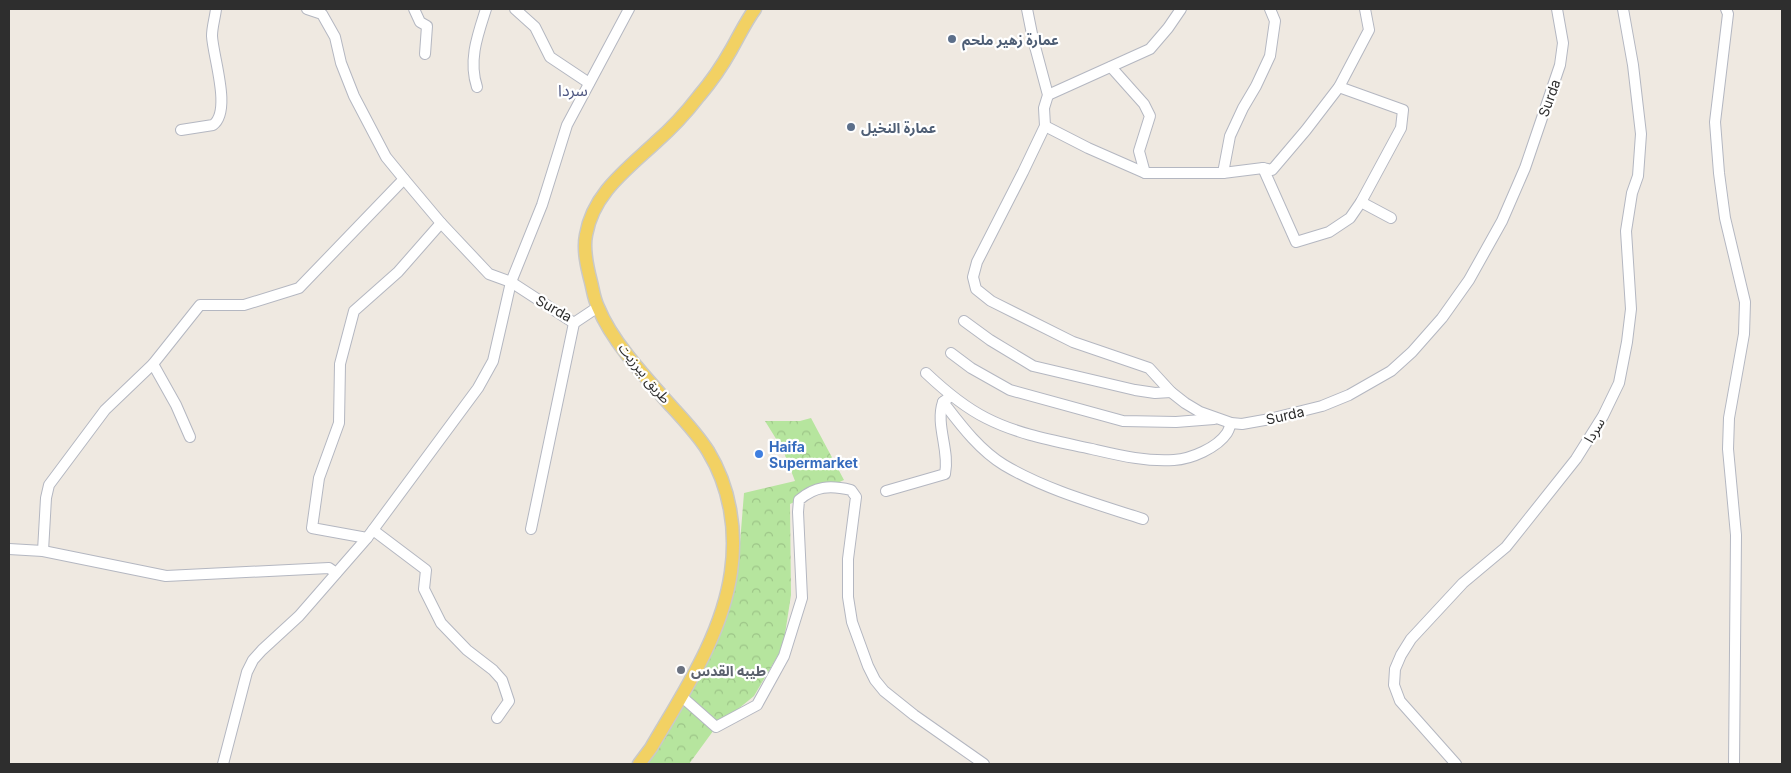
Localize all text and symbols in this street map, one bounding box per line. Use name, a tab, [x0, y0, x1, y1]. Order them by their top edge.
place label: عمارة زهير ملحم	[962, 31, 1059, 51]
marker: عمارة زهير ملحم	[946, 33, 958, 45]
street label: Surda	[1534, 77, 1564, 119]
district label: سردا	[558, 80, 588, 100]
place label: عمارة النخيل	[861, 119, 937, 137]
marker: عمارة النخيل	[845, 121, 857, 133]
street label: Surda	[533, 291, 575, 325]
street label: طريق بيرزيت	[614, 339, 675, 408]
street label: Surda	[1264, 402, 1306, 428]
street label: سردا	[1580, 414, 1609, 446]
place label: Haifa Supermarket	[769, 438, 858, 471]
marker: Haifa Supermarket	[753, 448, 765, 460]
place label: طيبه القدس	[691, 662, 766, 679]
marker: طيبه القدس	[675, 664, 687, 676]

